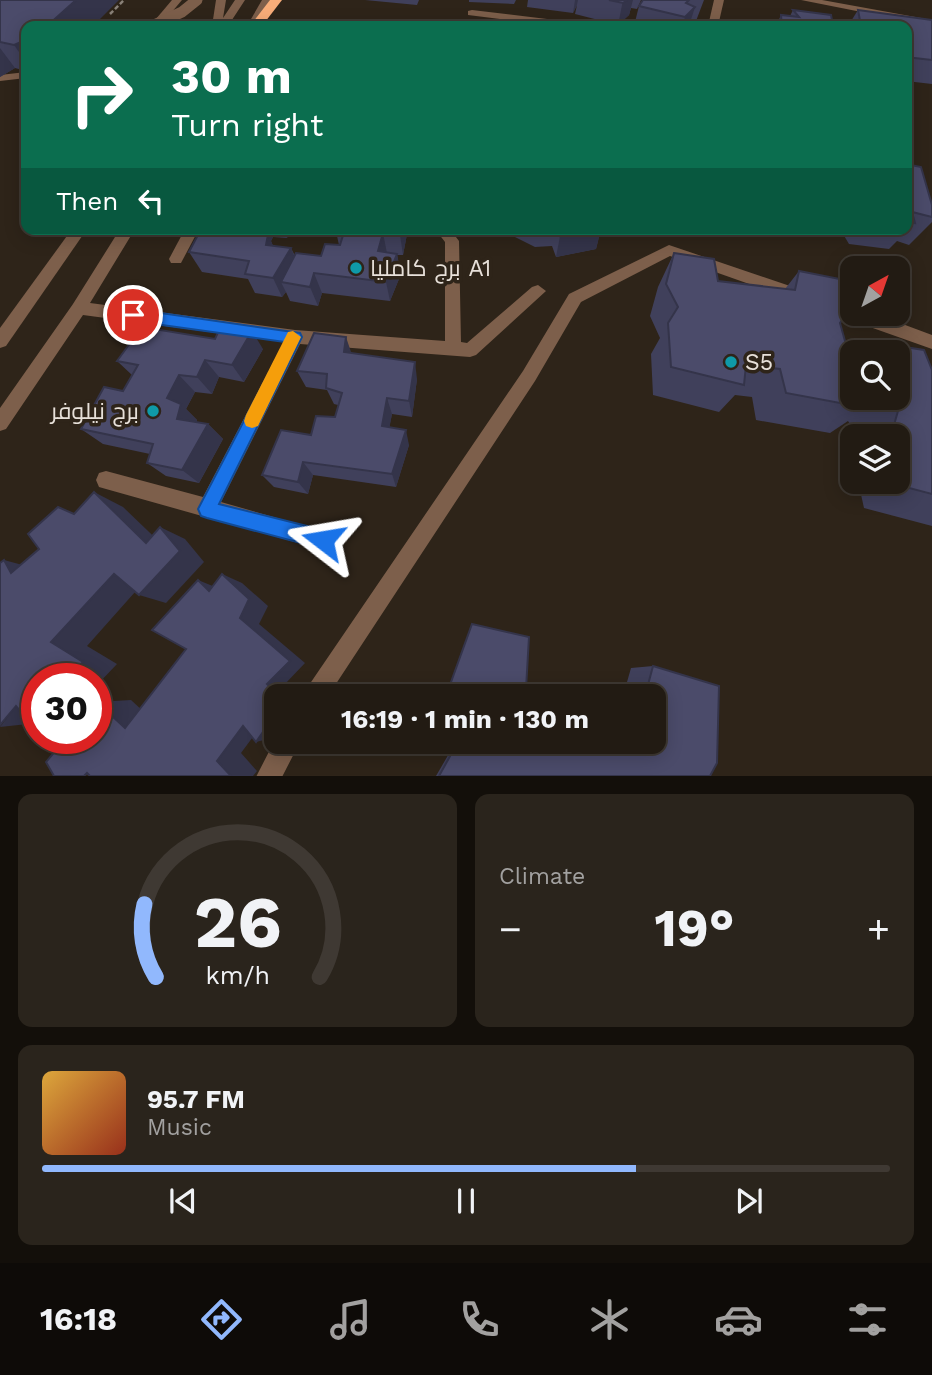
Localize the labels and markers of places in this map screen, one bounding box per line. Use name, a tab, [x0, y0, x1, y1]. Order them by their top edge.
place label: برج کاملیا A1	[370, 255, 491, 284]
marker: برج کاملیا A1	[348, 260, 364, 276]
pin	[103, 285, 163, 345]
place label: S5	[745, 349, 773, 376]
marker: S5	[723, 354, 739, 370]
place label: برج نیلوفر	[49, 398, 139, 427]
marker: برج نیلوفر	[145, 403, 161, 419]

